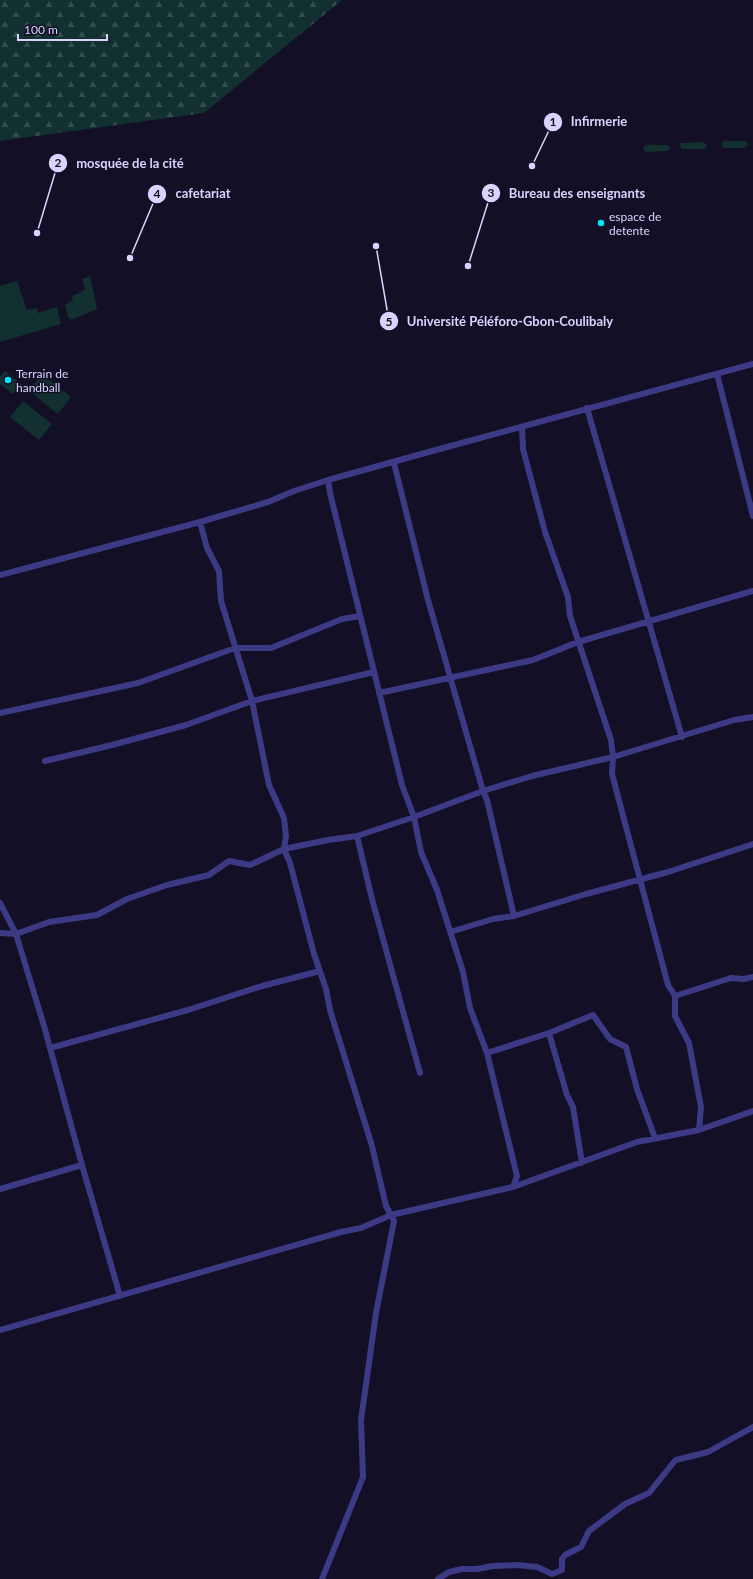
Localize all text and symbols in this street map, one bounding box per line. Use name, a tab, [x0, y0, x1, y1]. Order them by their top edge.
scale bar	[18, 16, 107, 42]
text: 100 m	[24, 22, 58, 37]
callout: Infirmerie	[543, 109, 636, 134]
text: Infirmerie	[571, 113, 627, 129]
text: 1	[550, 114, 557, 129]
callout: mosquée de la cité	[48, 151, 191, 176]
text: 2	[55, 155, 62, 170]
text: mosquée de la cité	[76, 155, 184, 171]
callout: Bureau des enseignants	[481, 180, 653, 205]
callout: cafetariat	[147, 181, 238, 206]
text: cafetariat	[175, 185, 231, 201]
text: 3	[488, 185, 495, 200]
text: Bureau des enseignants	[509, 185, 646, 201]
text: 4	[154, 186, 161, 201]
place label: espace de detente	[609, 209, 661, 238]
marker: espace de detente	[596, 218, 606, 228]
callout: Université Péléforo-Gbon-Coulibaly	[379, 309, 622, 334]
text: Université Péléforo-Gbon-Coulibaly	[407, 313, 613, 329]
text: 5	[386, 314, 393, 329]
place label: Terrain de handball	[16, 366, 68, 395]
marker: Terrain de handball	[3, 375, 13, 385]

